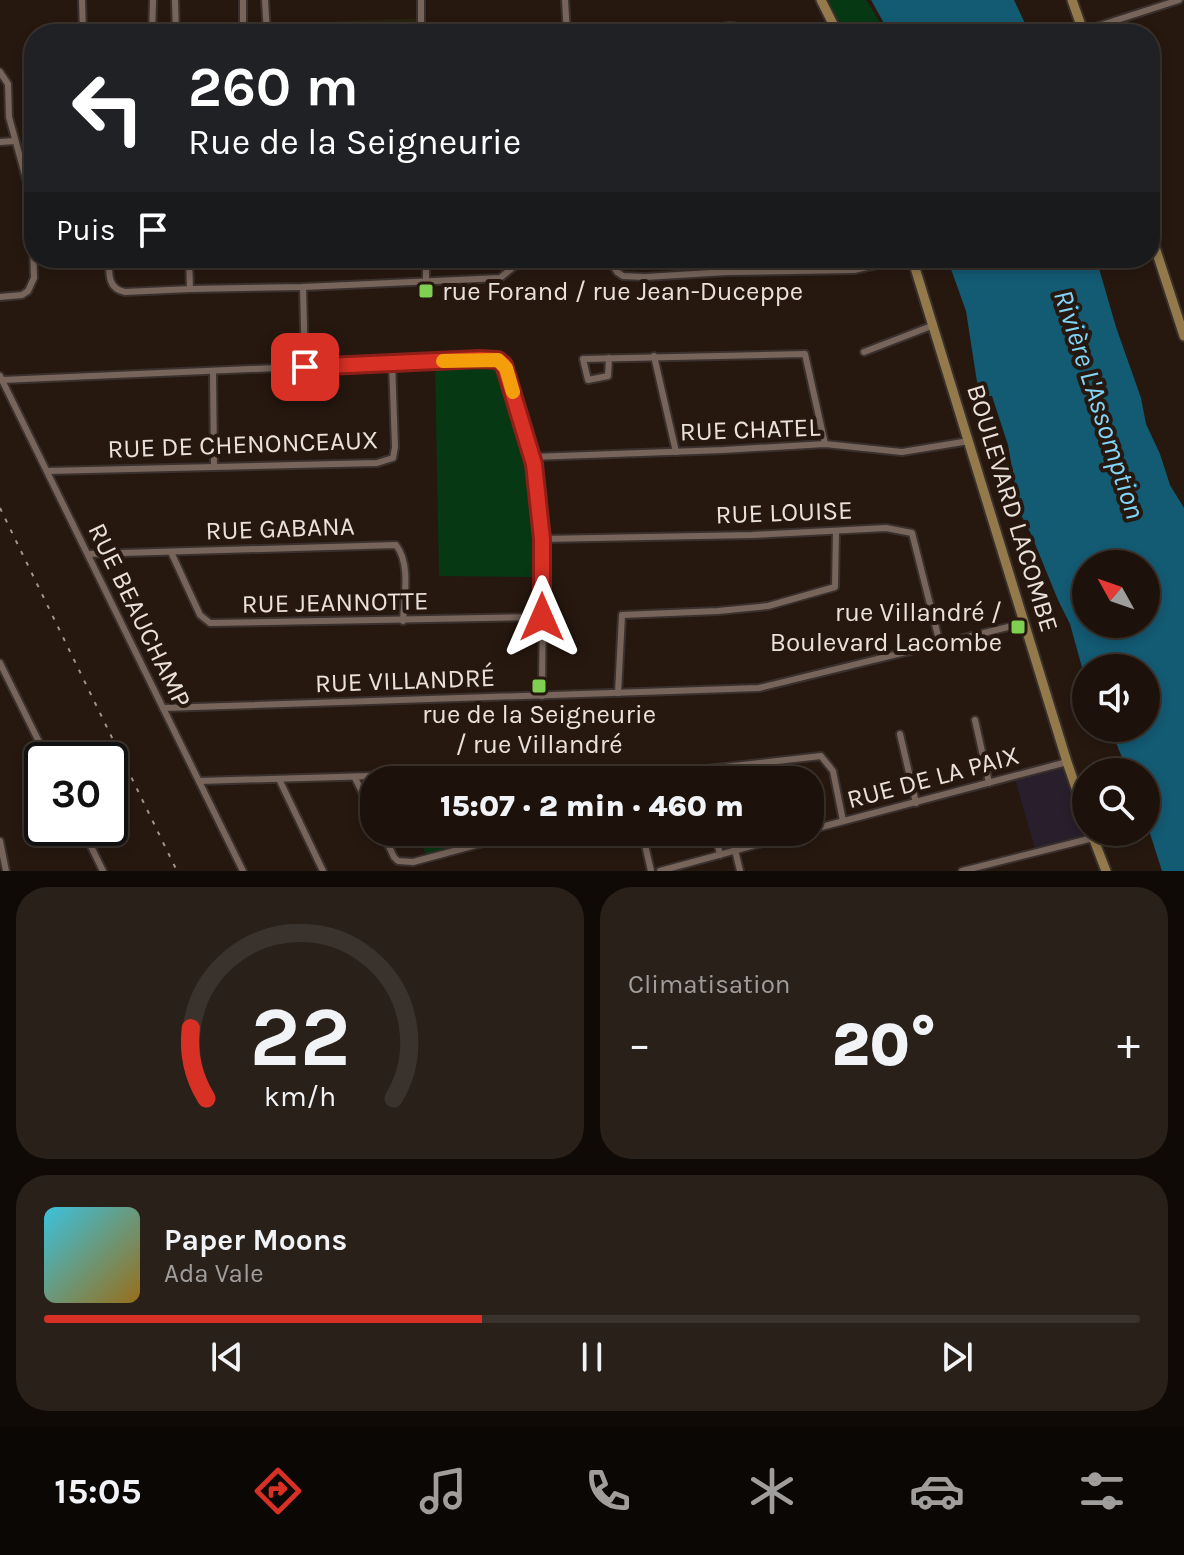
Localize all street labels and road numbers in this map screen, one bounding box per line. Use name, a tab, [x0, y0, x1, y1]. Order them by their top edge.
street label: BOULEVARD LACOMBE	[960, 381, 1065, 636]
street label: RUE CHATEL	[679, 412, 821, 447]
street label: RUE DE CHENONCEAUX	[107, 424, 379, 465]
street label: RUE LOUISE	[715, 495, 853, 530]
street label: RUE GABANA	[205, 510, 355, 547]
street label: RUE BEAUCHAMP	[82, 518, 198, 712]
street label: RUE JEANNOTTE	[241, 585, 429, 620]
street label: RUE VILLANDRÉ	[314, 661, 496, 699]
street label: RUE DE LA PAIX	[844, 740, 1023, 815]

